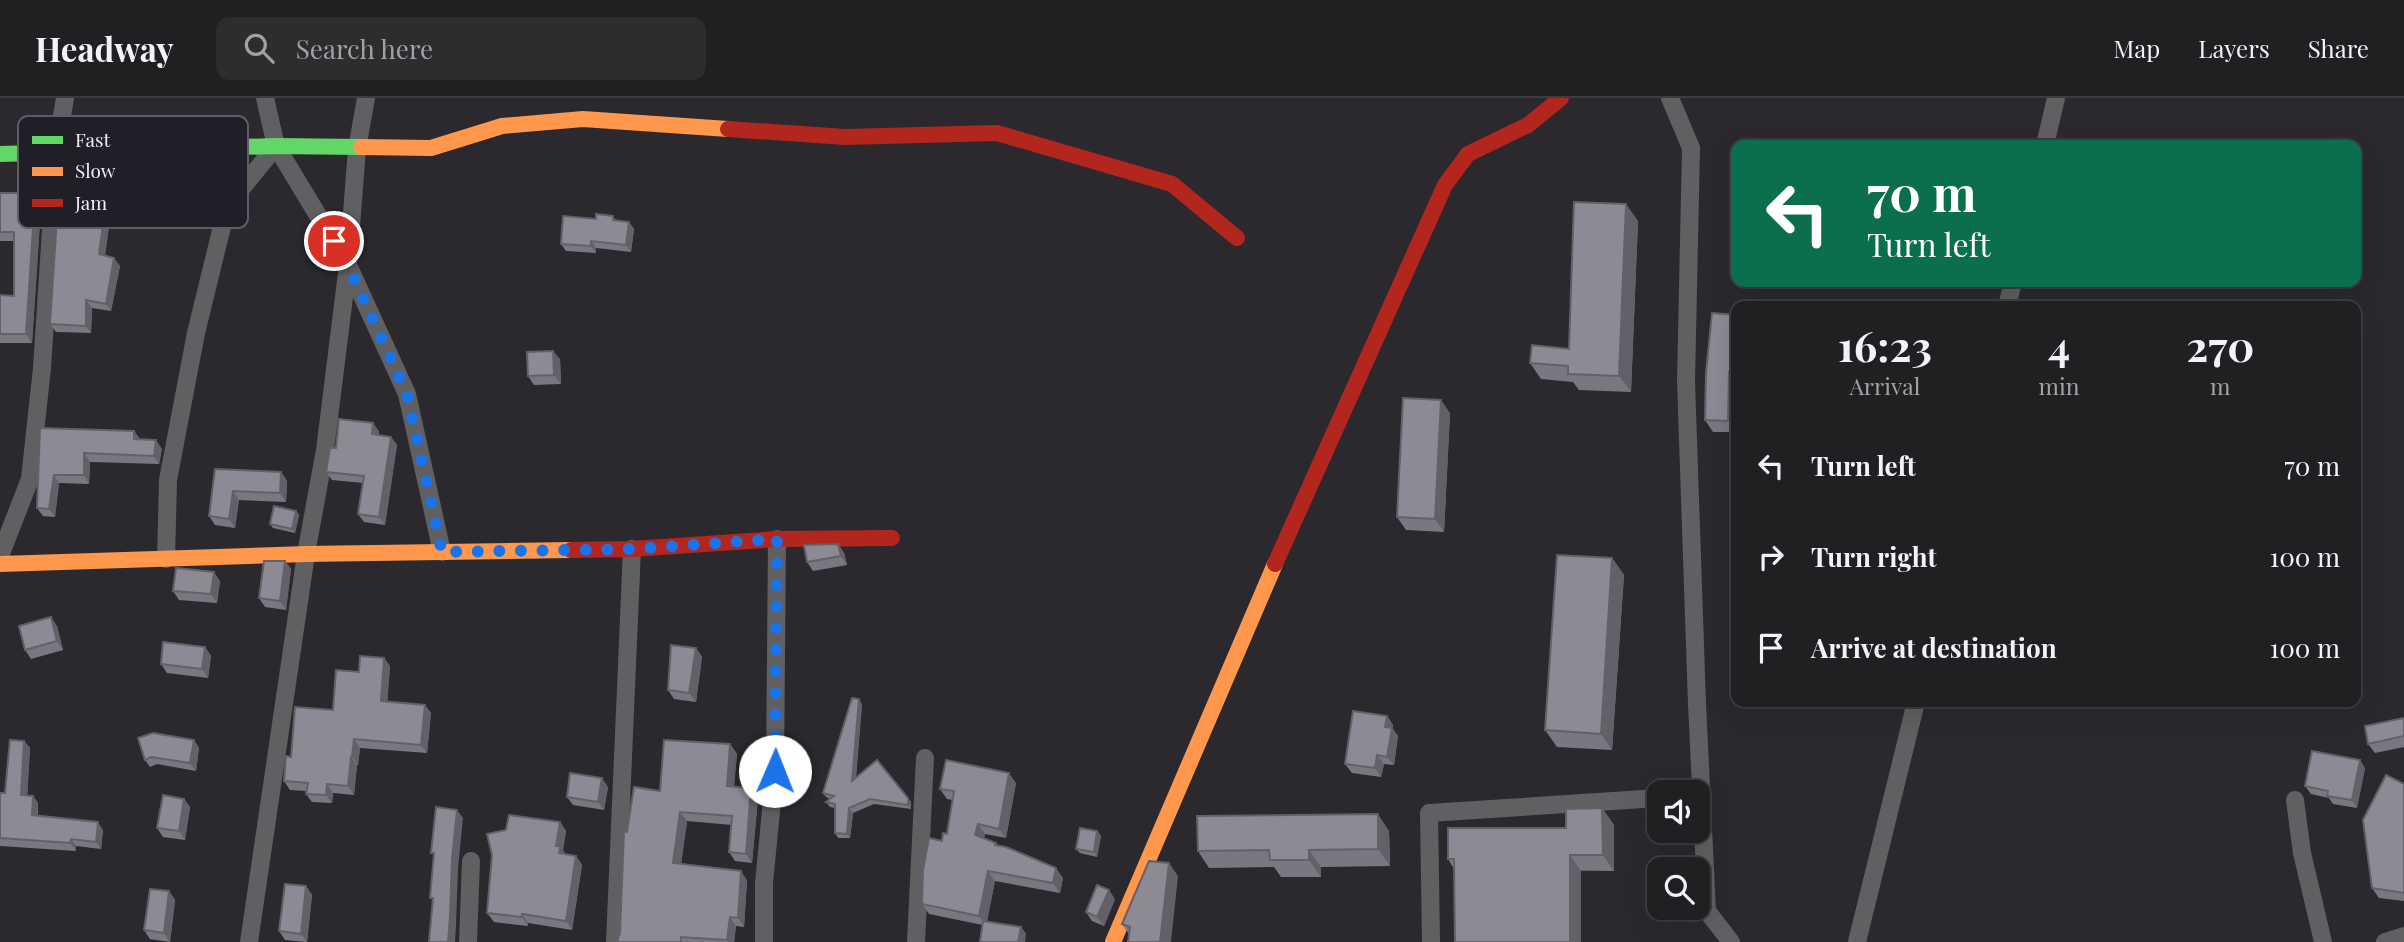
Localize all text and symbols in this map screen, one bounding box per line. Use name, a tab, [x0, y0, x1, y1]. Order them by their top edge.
search box	[216, 17, 706, 80]
text: Headway	[35, 26, 174, 70]
icon: search	[240, 29, 278, 67]
text: Search here	[296, 31, 433, 66]
text: Map	[2114, 32, 2160, 64]
text: Layers	[2198, 32, 2270, 64]
text: Share	[2308, 32, 2369, 64]
legend	[18, 116, 248, 228]
text: Fast	[75, 126, 111, 152]
text: Slow	[75, 157, 116, 183]
text: 70 m	[1867, 159, 1977, 224]
icon: left	[1752, 168, 1843, 259]
text: Jam	[74, 189, 107, 215]
pin	[304, 211, 364, 271]
icon: arrive	[315, 222, 353, 260]
text: Turn left	[1867, 222, 1991, 265]
text: 16:23	[1838, 317, 1932, 373]
text: 4	[2048, 317, 2070, 373]
text: 270	[2186, 317, 2254, 373]
text: Arrival	[1849, 370, 1920, 401]
text: min	[2039, 370, 2080, 401]
text: m	[2210, 370, 2230, 401]
icon: left	[1752, 447, 1790, 485]
text: Turn left	[1811, 448, 1916, 483]
text: 70 m	[2284, 448, 2340, 483]
icon: right	[1752, 538, 1790, 576]
text: Turn right	[1811, 539, 1937, 574]
text: 100 m	[2270, 539, 2340, 574]
icon: arrive	[1752, 629, 1790, 667]
text: Arrive at destination	[1811, 630, 2057, 665]
text: 100 m	[2270, 630, 2340, 665]
position arrow	[738, 734, 812, 808]
map controls	[1647, 780, 1710, 920]
button: sound	[1647, 780, 1710, 843]
button: search	[1647, 857, 1710, 920]

